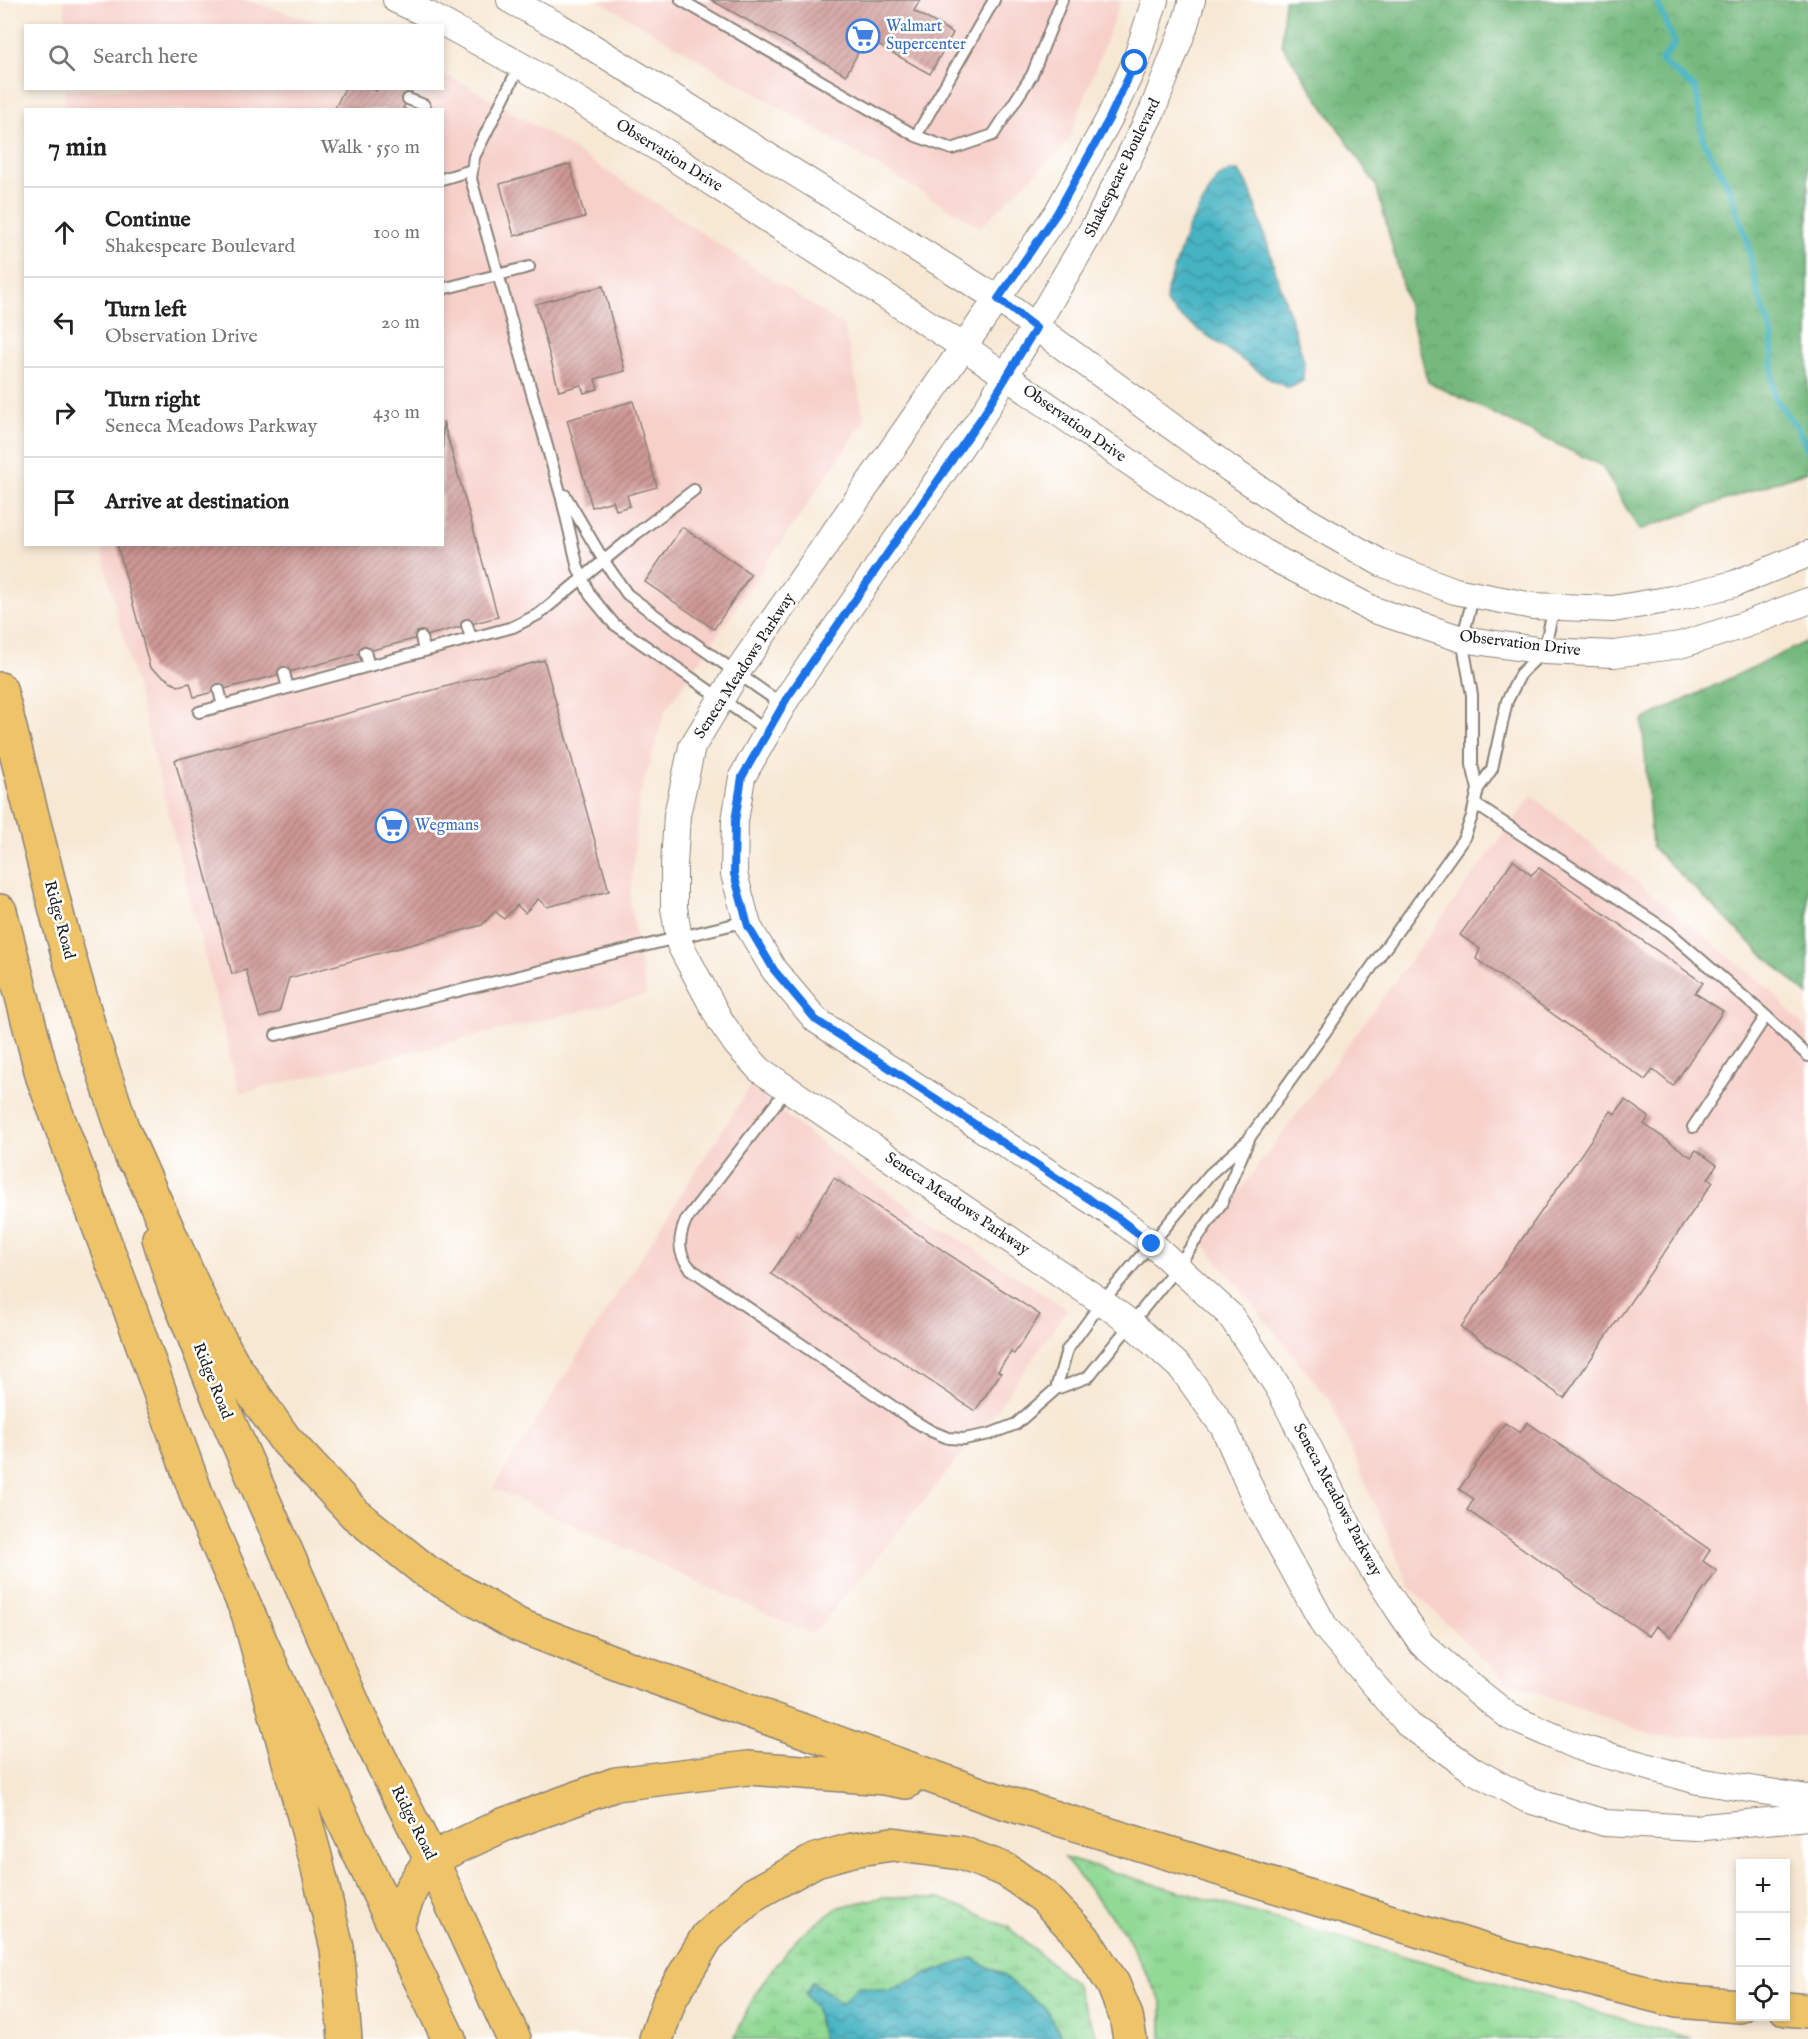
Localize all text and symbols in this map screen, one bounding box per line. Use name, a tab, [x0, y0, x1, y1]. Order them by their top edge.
place label: Walmart Supercenter	[886, 17, 966, 55]
supermarket icon: Walmart Supercenter	[845, 18, 881, 54]
search box	[24, 24, 444, 90]
icon: search	[45, 41, 78, 74]
text: Search here	[93, 43, 198, 71]
route start	[1121, 49, 1147, 75]
street label: Shakespeare Boulevard	[1081, 95, 1166, 241]
street label: Observation Drive	[612, 115, 726, 197]
text: 7 min	[48, 131, 107, 164]
text: Walk · 550 m	[320, 135, 420, 160]
text: Continue	[105, 206, 191, 234]
icon: ahead	[48, 216, 81, 249]
text: 100 m	[373, 220, 420, 245]
text: Shakespeare Boulevard	[105, 234, 295, 259]
text: Turn left	[105, 296, 187, 324]
icon: left	[48, 306, 81, 339]
text: 20 m	[381, 310, 420, 335]
text: Observation Drive	[105, 324, 258, 349]
street label: Observation Drive	[1018, 381, 1130, 467]
text: Turn right	[105, 386, 200, 414]
icon: right	[48, 396, 81, 429]
text: 430 m	[373, 400, 420, 425]
text: Seneca Meadows Parkway	[105, 414, 317, 439]
icon: arrive	[48, 486, 81, 519]
text: Arrive at destination	[105, 488, 289, 516]
street label: Seneca Meadows Parkway	[690, 589, 800, 743]
street label: Observation Drive	[1458, 627, 1582, 661]
supermarket icon: Wegmans	[374, 808, 410, 844]
place label: Wegmans	[415, 816, 479, 836]
street label: Ridge Road	[39, 879, 79, 962]
street label: Seneca Meadows Parkway	[881, 1148, 1033, 1260]
route end	[1138, 1230, 1164, 1256]
street label: Ridge Road	[188, 1340, 237, 1423]
street label: Seneca Meadows Parkway	[1288, 1420, 1386, 1580]
street label: Ridge Road	[386, 1783, 440, 1864]
map controls	[1736, 1859, 1790, 2021]
button: +	[1736, 1859, 1790, 1913]
button: −	[1736, 1913, 1790, 1967]
button: locate	[1736, 1967, 1790, 2021]

